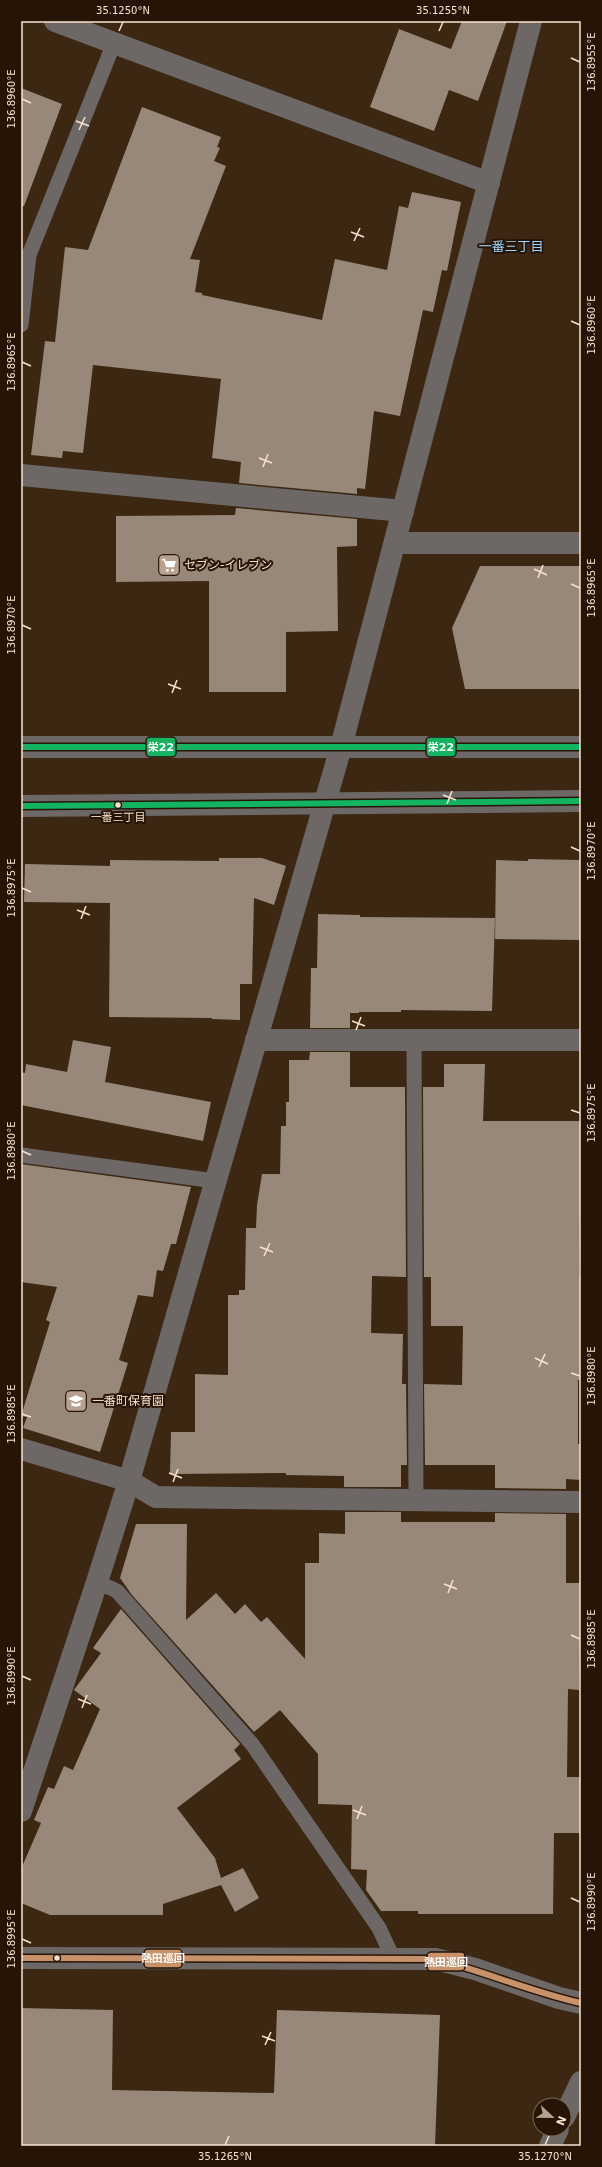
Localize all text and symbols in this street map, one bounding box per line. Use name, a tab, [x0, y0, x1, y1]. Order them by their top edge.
text: 35.1250°N	[96, 5, 150, 16]
text: 35.1255°N	[416, 5, 470, 16]
text: 136.8955°E	[586, 32, 597, 92]
text: 136.8960°E	[6, 69, 17, 129]
district label: 一番三丁目	[478, 239, 544, 254]
text: 136.8960°E	[586, 295, 597, 355]
text: 136.8965°E	[6, 332, 17, 392]
supermarket icon: セブン-イレブン	[156, 552, 182, 578]
place label: セブン-イレブン	[184, 558, 272, 572]
text: 136.8965°E	[586, 558, 597, 618]
text: 136.8970°E	[6, 595, 17, 655]
line badge: 栄22	[146, 737, 176, 757]
line badge: 栄22	[426, 737, 456, 757]
text: 栄22	[148, 741, 174, 754]
text: 栄22	[428, 741, 454, 754]
marker: 一番三丁目	[113, 800, 123, 810]
place label: 一番三丁目	[91, 811, 146, 824]
text: 136.8970°E	[586, 821, 597, 881]
text: 136.8975°E	[6, 858, 17, 918]
text: 136.8975°E	[586, 1083, 597, 1143]
text: 136.8980°E	[6, 1121, 17, 1181]
text: 136.8980°E	[586, 1346, 597, 1406]
text: 136.8985°E	[6, 1384, 17, 1444]
school or university icon: 一番町保育園	[63, 1388, 89, 1414]
place label: 一番町保育園	[92, 1394, 164, 1408]
text: 136.8985°E	[586, 1609, 597, 1669]
text: 136.8990°E	[6, 1646, 17, 1706]
text: 136.8990°E	[586, 1872, 597, 1932]
text: 136.8995°E	[6, 1909, 17, 1969]
line badge: 熱田巡回	[144, 1949, 182, 1968]
text: 熱田巡回	[141, 1952, 185, 1965]
line badge: 熱田巡回	[427, 1952, 465, 1971]
unlabelled marker	[52, 1953, 62, 1963]
text: 熱田巡回	[424, 1956, 468, 1969]
north arrow	[532, 2097, 572, 2137]
text: N	[553, 2114, 569, 2127]
text: 35.1265°N	[198, 2151, 252, 2162]
text: 35.1270°N	[518, 2151, 572, 2162]

